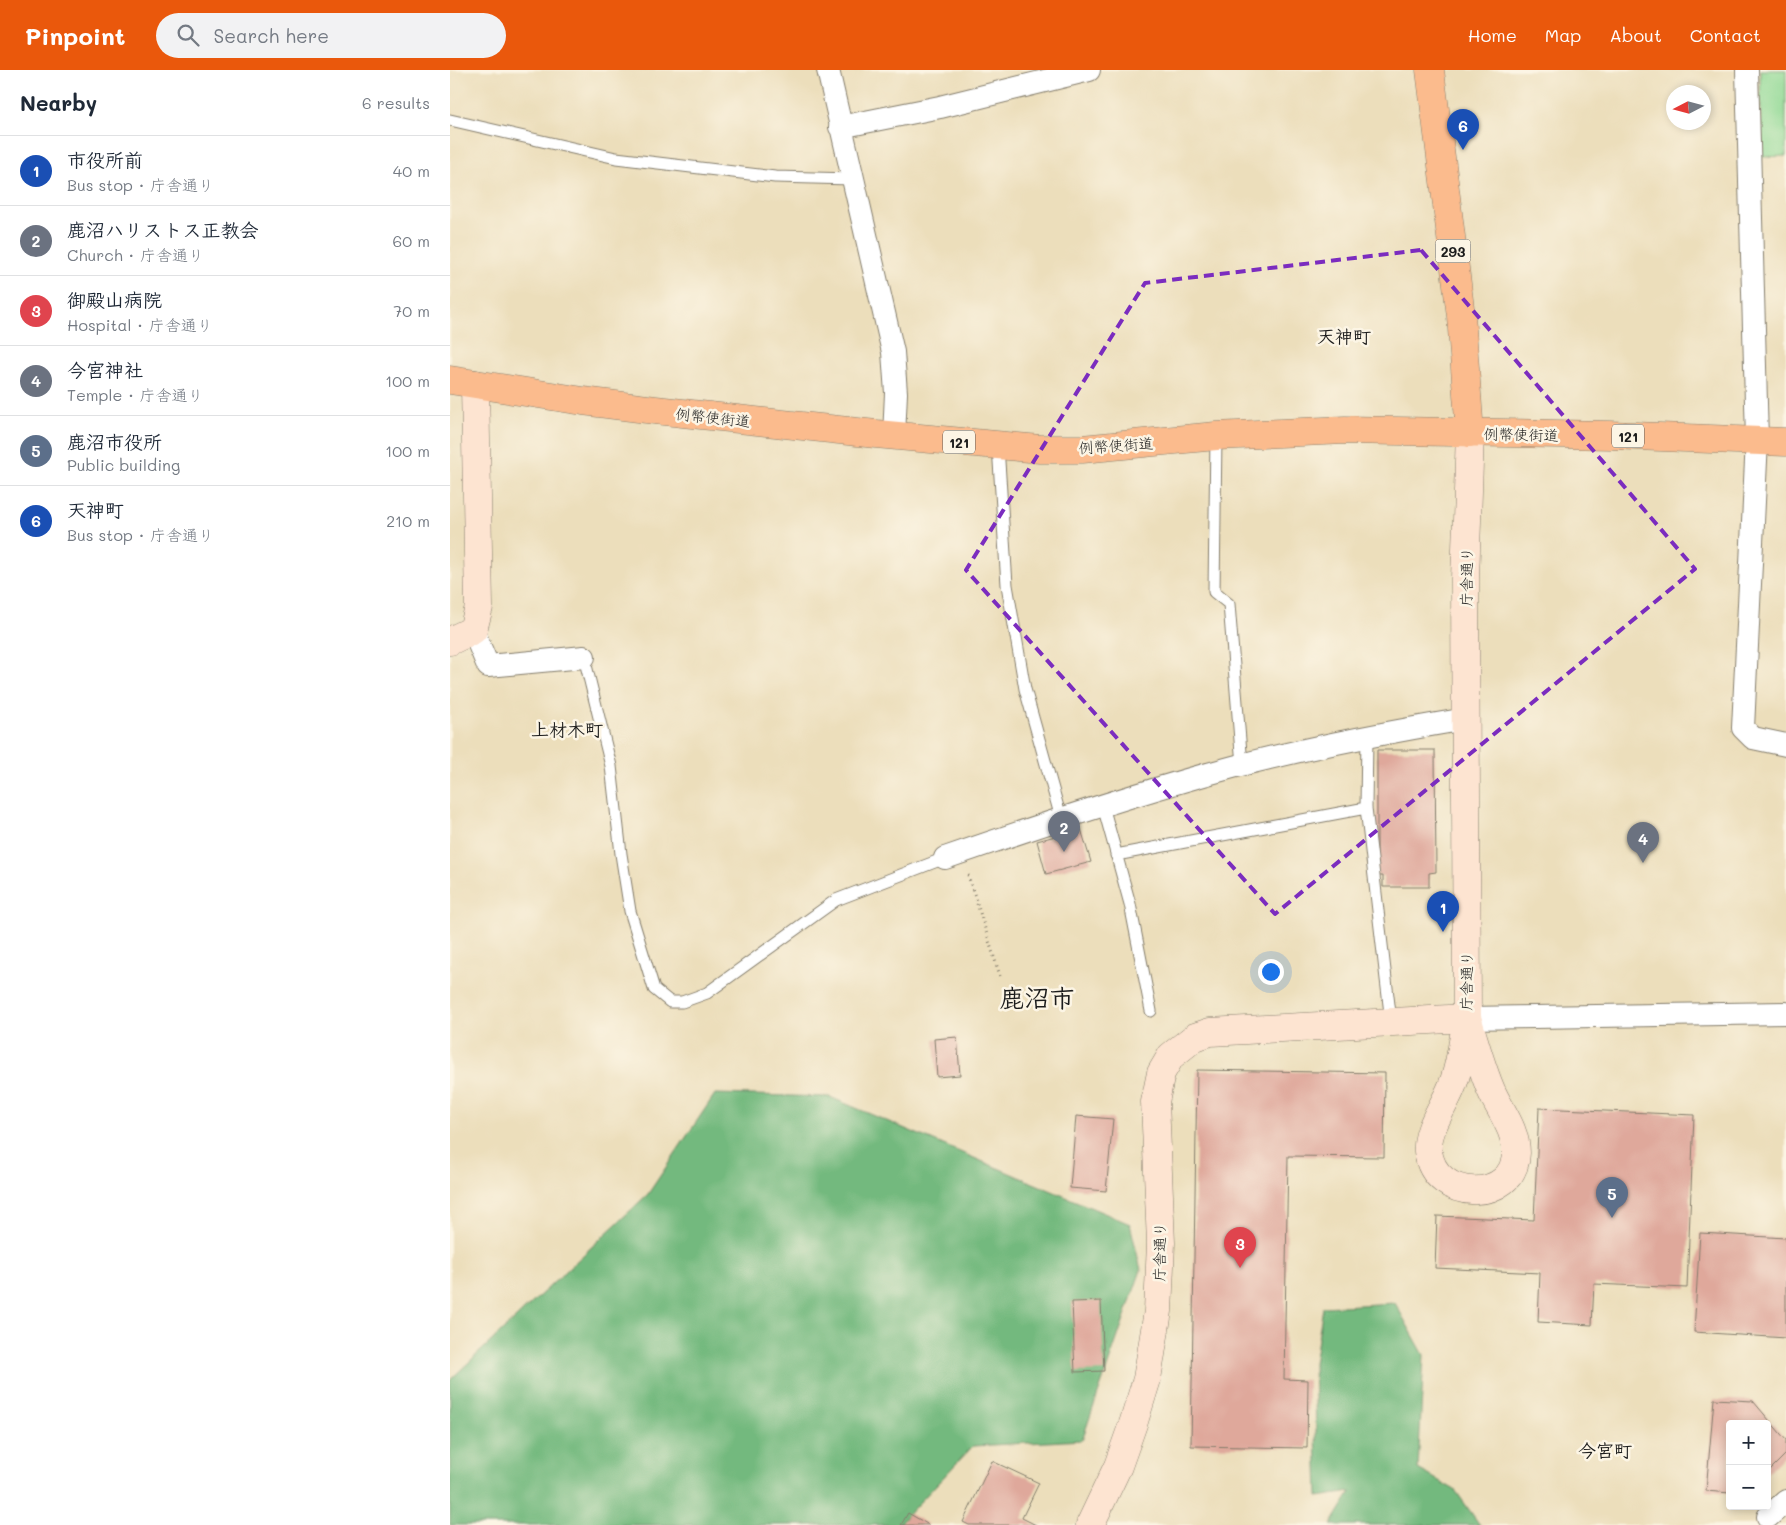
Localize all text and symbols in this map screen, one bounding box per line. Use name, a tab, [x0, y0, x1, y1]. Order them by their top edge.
search box	[156, 13, 506, 58]
text: Pinpoint	[25, 20, 126, 51]
icon: search	[174, 21, 202, 49]
text: Search here	[214, 23, 329, 48]
text: Home	[1468, 23, 1517, 47]
text: Map	[1545, 23, 1581, 47]
text: About	[1609, 23, 1662, 47]
text: Contact	[1690, 23, 1761, 47]
north arrow	[1666, 85, 1711, 130]
text: Nearby	[20, 89, 97, 116]
text: 6 results	[362, 92, 430, 113]
pin: 6	[1447, 109, 1479, 150]
text: 市役所前	[67, 147, 143, 172]
text: 1	[32, 160, 40, 181]
text: 40 m	[393, 160, 430, 181]
text: Bus stop · 庁舎通り	[67, 174, 214, 195]
text: 鹿沼ハリストス正教会	[67, 217, 259, 242]
text: 2	[32, 230, 40, 251]
text: 60 m	[393, 230, 430, 251]
road number: 293	[1436, 240, 1470, 262]
text: Church · 庁舎通り	[67, 244, 204, 265]
text: 御殿山病院	[67, 287, 162, 312]
text: 3	[31, 300, 41, 321]
text: 70 m	[393, 300, 430, 321]
text: Hospital · 庁舎通り	[67, 314, 213, 335]
district label: 天神町	[1317, 324, 1371, 348]
text: 今宮神社	[67, 357, 143, 382]
text: 4	[31, 370, 41, 391]
text: 100 m	[385, 370, 430, 391]
text: Temple · 庁舎通り	[67, 384, 204, 405]
street label: 例幣使街道	[675, 403, 751, 431]
street label: 例幣使街道	[1483, 423, 1559, 445]
road number: 121	[1612, 424, 1644, 448]
text: 鹿沼市役所	[67, 429, 162, 454]
road number: 121	[943, 431, 975, 454]
street label: 例幣使街道	[1078, 432, 1154, 458]
text: 5	[31, 440, 41, 461]
text: 100 m	[385, 440, 430, 461]
text: Public building	[67, 454, 180, 475]
text: 天神町	[67, 497, 124, 522]
text: 6	[31, 510, 41, 531]
text: 210 m	[386, 510, 430, 531]
text: Bus stop · 庁舎通り	[67, 524, 214, 545]
street label: 庁舎通り	[1455, 547, 1477, 607]
district label: 上材木町	[531, 717, 603, 741]
pin: 2	[1048, 811, 1080, 852]
pin: 4	[1627, 822, 1659, 863]
pin: 1	[1427, 891, 1459, 932]
street label: 庁舎通り	[1455, 951, 1477, 1011]
your location	[1258, 959, 1284, 985]
district label: 鹿沼市	[999, 981, 1075, 1013]
pin: 5	[1596, 1177, 1628, 1218]
street label: 庁舎通り	[1148, 1222, 1170, 1282]
pin: 3	[1224, 1227, 1256, 1268]
map controls	[1726, 1420, 1771, 1510]
button: +	[1726, 1420, 1771, 1465]
district label: 今宮町	[1578, 1438, 1632, 1462]
button: −	[1726, 1465, 1771, 1510]

